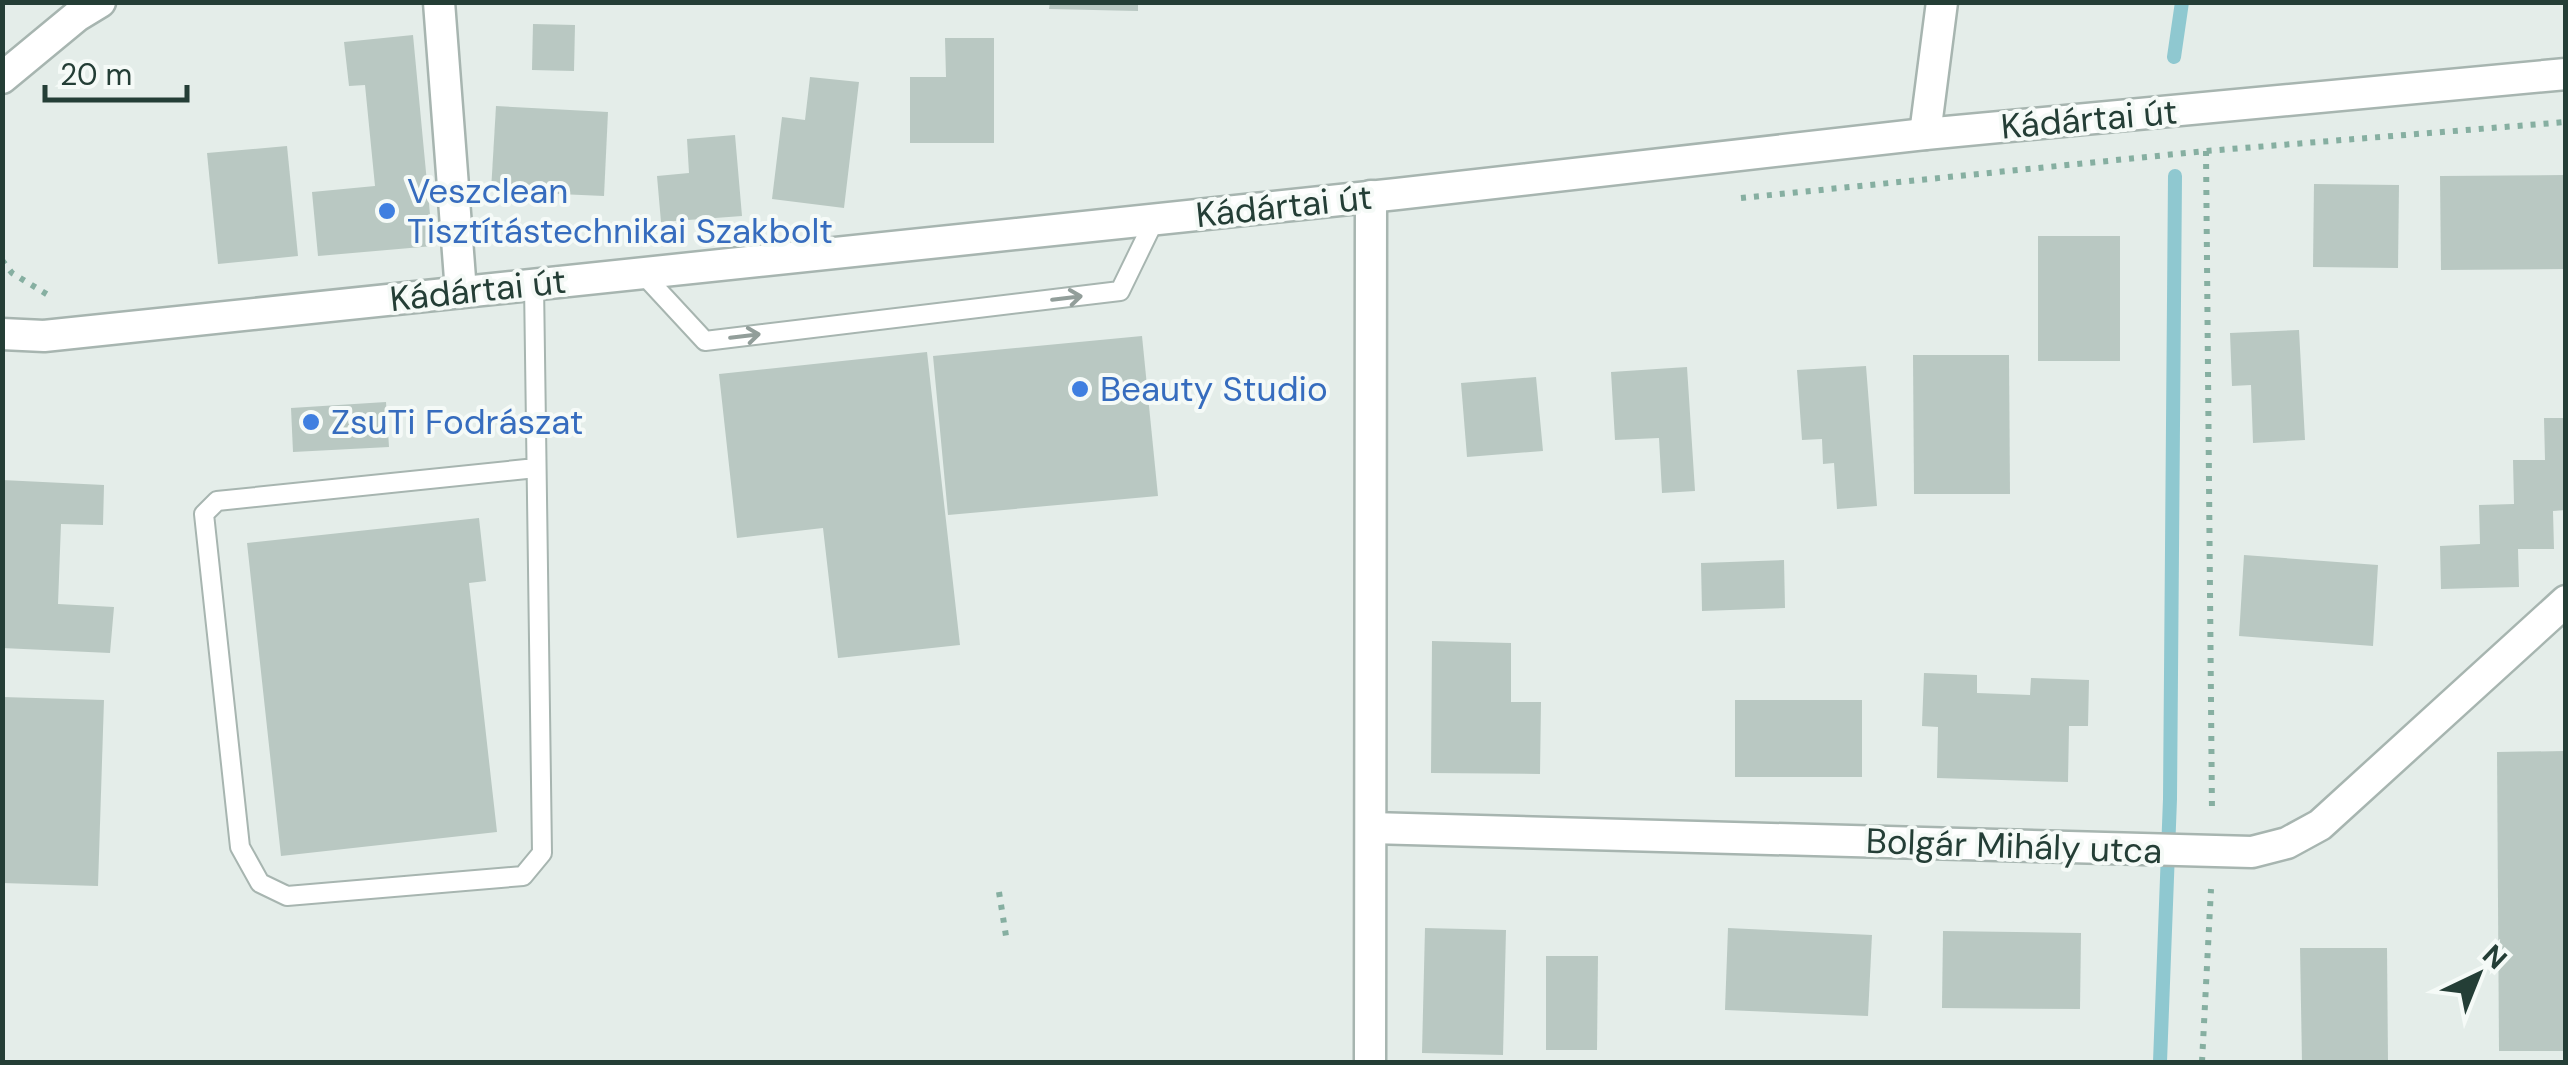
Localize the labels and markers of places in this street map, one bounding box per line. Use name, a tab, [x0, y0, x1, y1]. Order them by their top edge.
place label: Veszclean Tisztítástechnikai Szakbolt	[407, 168, 833, 254]
marker: Veszclean Tisztítástechnikai Szakbolt	[376, 200, 398, 222]
place label: Beauty Studio	[1100, 366, 1328, 412]
marker: Beauty Studio	[1069, 378, 1091, 400]
place label: ZsuTi Fodrászat	[331, 399, 583, 445]
marker: ZsuTi Fodrászat	[300, 411, 322, 433]

